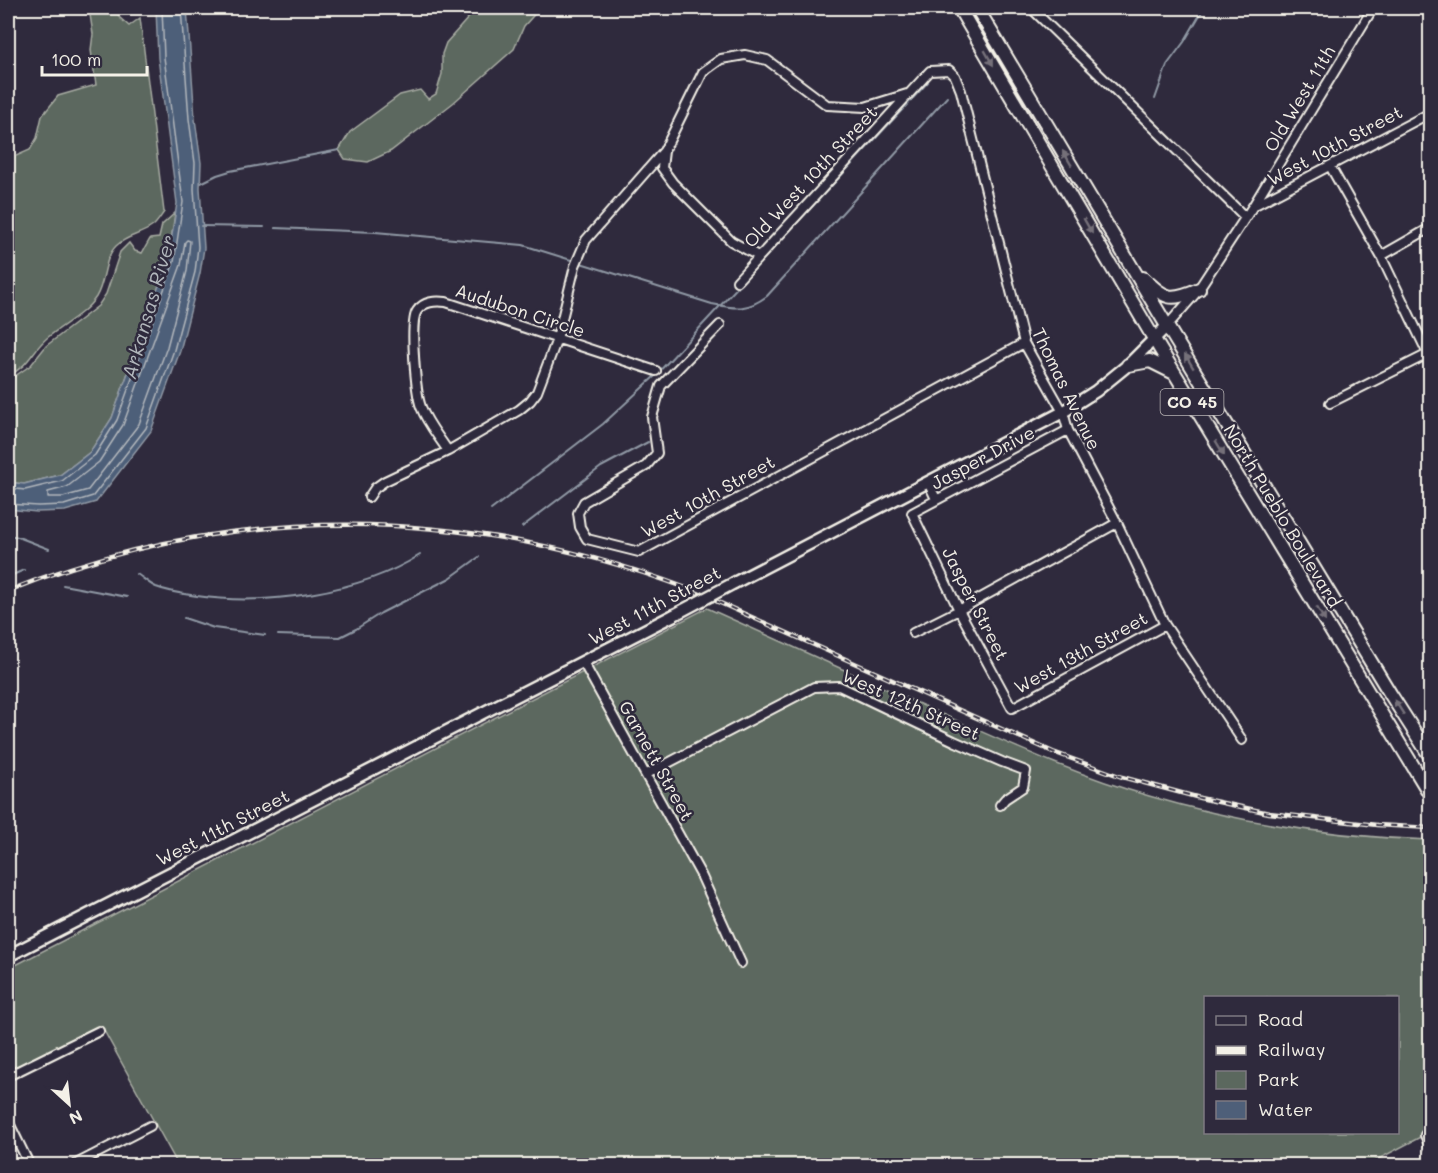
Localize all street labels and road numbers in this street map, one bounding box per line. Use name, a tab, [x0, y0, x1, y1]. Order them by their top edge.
street label: Old West 11th	[1258, 41, 1340, 156]
street label: West 10th Street	[1263, 99, 1406, 191]
street label: Old West 10th Street	[738, 100, 882, 252]
street label: Audubon Circle	[452, 278, 588, 342]
street label: Thomas Avenue	[1027, 323, 1107, 454]
road number: CO 45	[1160, 389, 1224, 415]
street label: North Pueblo Boulevard	[1219, 419, 1347, 612]
street label: Jasper Drive	[926, 420, 1039, 495]
street label: West 10th Street	[636, 449, 779, 543]
street label: Jasper Street	[937, 543, 1015, 664]
street label: West 11th Street	[584, 560, 725, 650]
street label: West 13th Street	[1009, 605, 1152, 699]
street label: West 12th Street	[839, 663, 984, 745]
street label: Garnett Street	[614, 696, 700, 825]
street label: West 11th Street	[152, 783, 293, 871]

